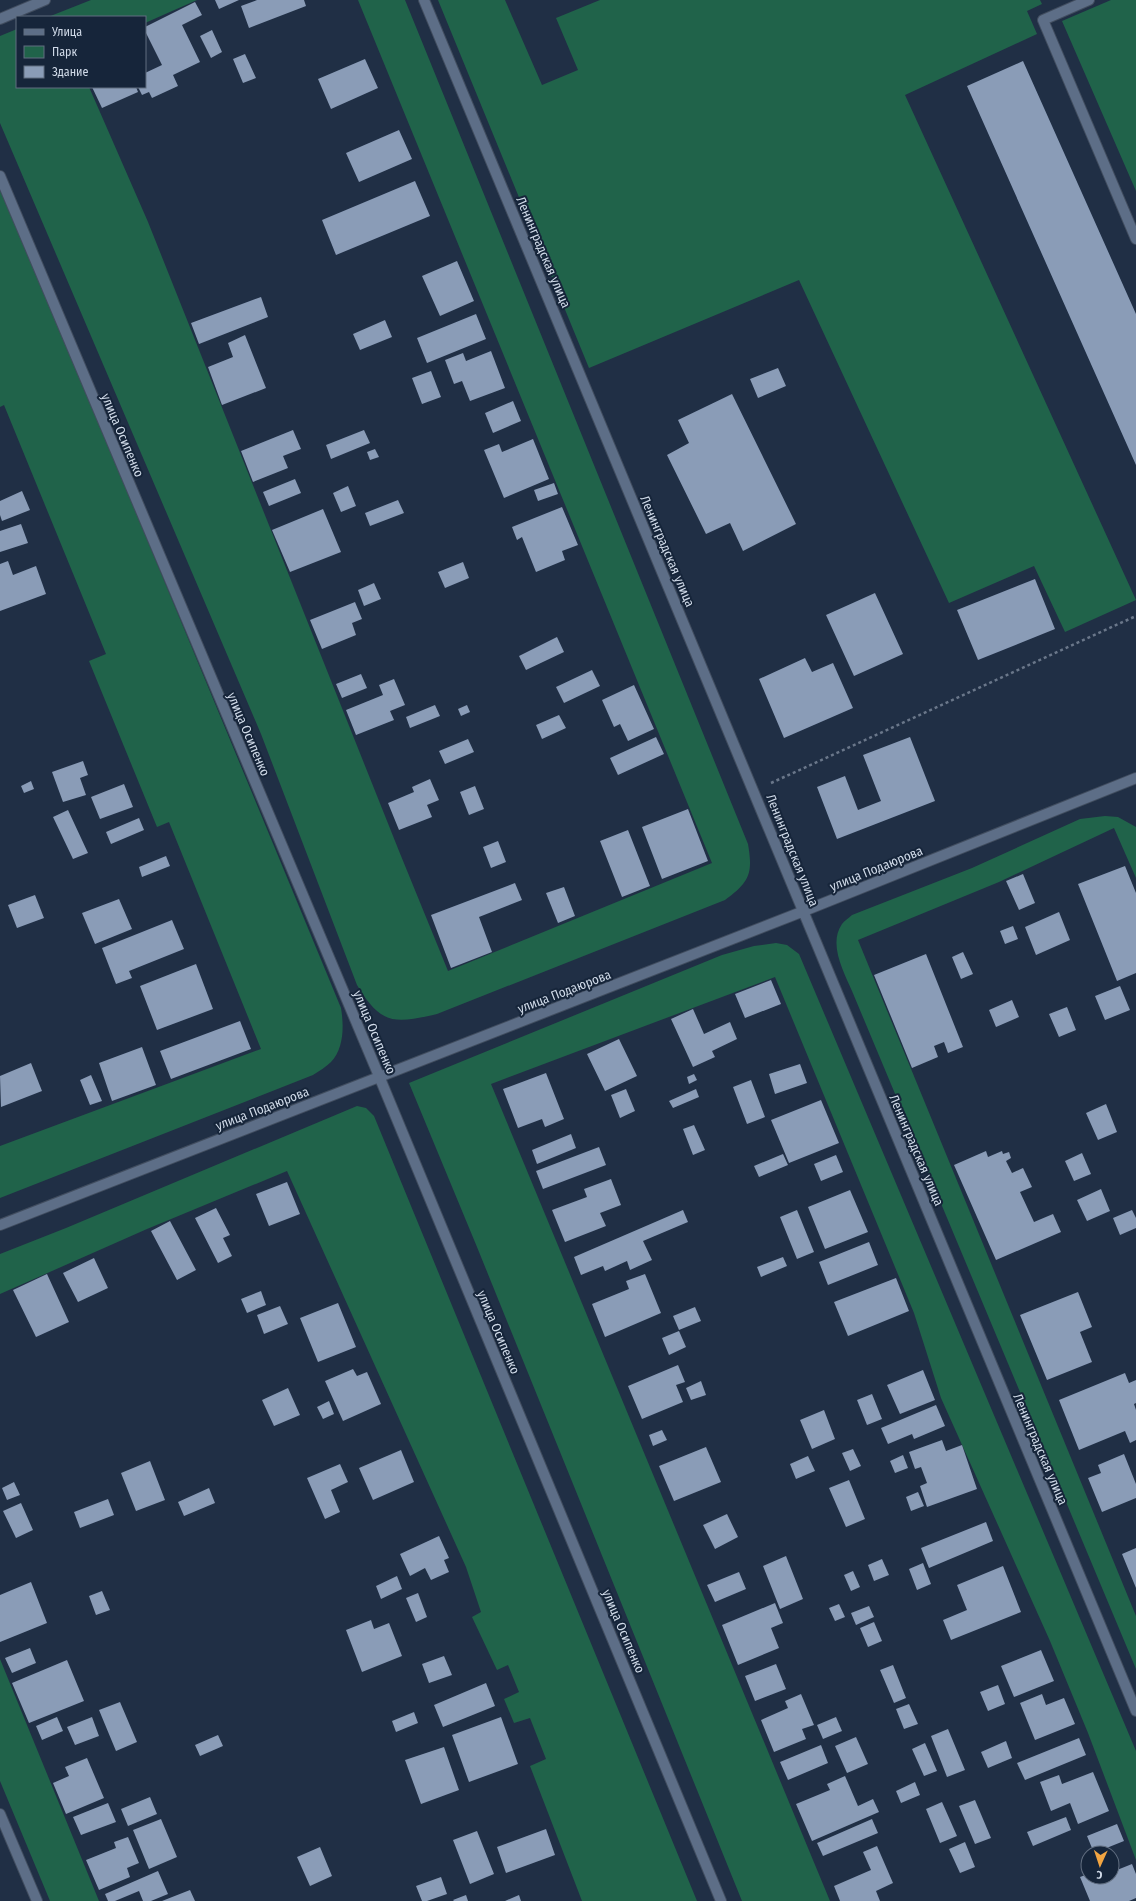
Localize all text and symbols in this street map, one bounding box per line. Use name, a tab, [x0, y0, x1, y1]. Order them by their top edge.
legend	[16, 16, 146, 88]
text: Улица	[51, 25, 82, 39]
text: Парк	[52, 45, 78, 59]
text: Здание	[52, 65, 88, 79]
street label: Ленинградская улица	[513, 194, 574, 310]
street label: улица Осипенко	[98, 391, 147, 479]
street label: Ленинградская улица	[637, 493, 698, 609]
street label: улица Осипенко	[224, 690, 273, 778]
street label: Ленинградская улица	[763, 792, 822, 908]
street label: улица Подаюрова	[828, 843, 925, 894]
street label: улица Подаюрова	[515, 967, 613, 1016]
street label: улица Осипенко	[350, 988, 399, 1076]
street label: улица Подаюрова	[213, 1084, 311, 1133]
street label: Ленинградская улица	[886, 1092, 947, 1208]
street label: улица Осипенко	[474, 1288, 523, 1376]
street label: Ленинградская улица	[1010, 1391, 1071, 1507]
street label: улица Осипенко	[599, 1587, 648, 1675]
north arrow	[1080, 1845, 1120, 1885]
text: С	[1096, 1868, 1103, 1881]

